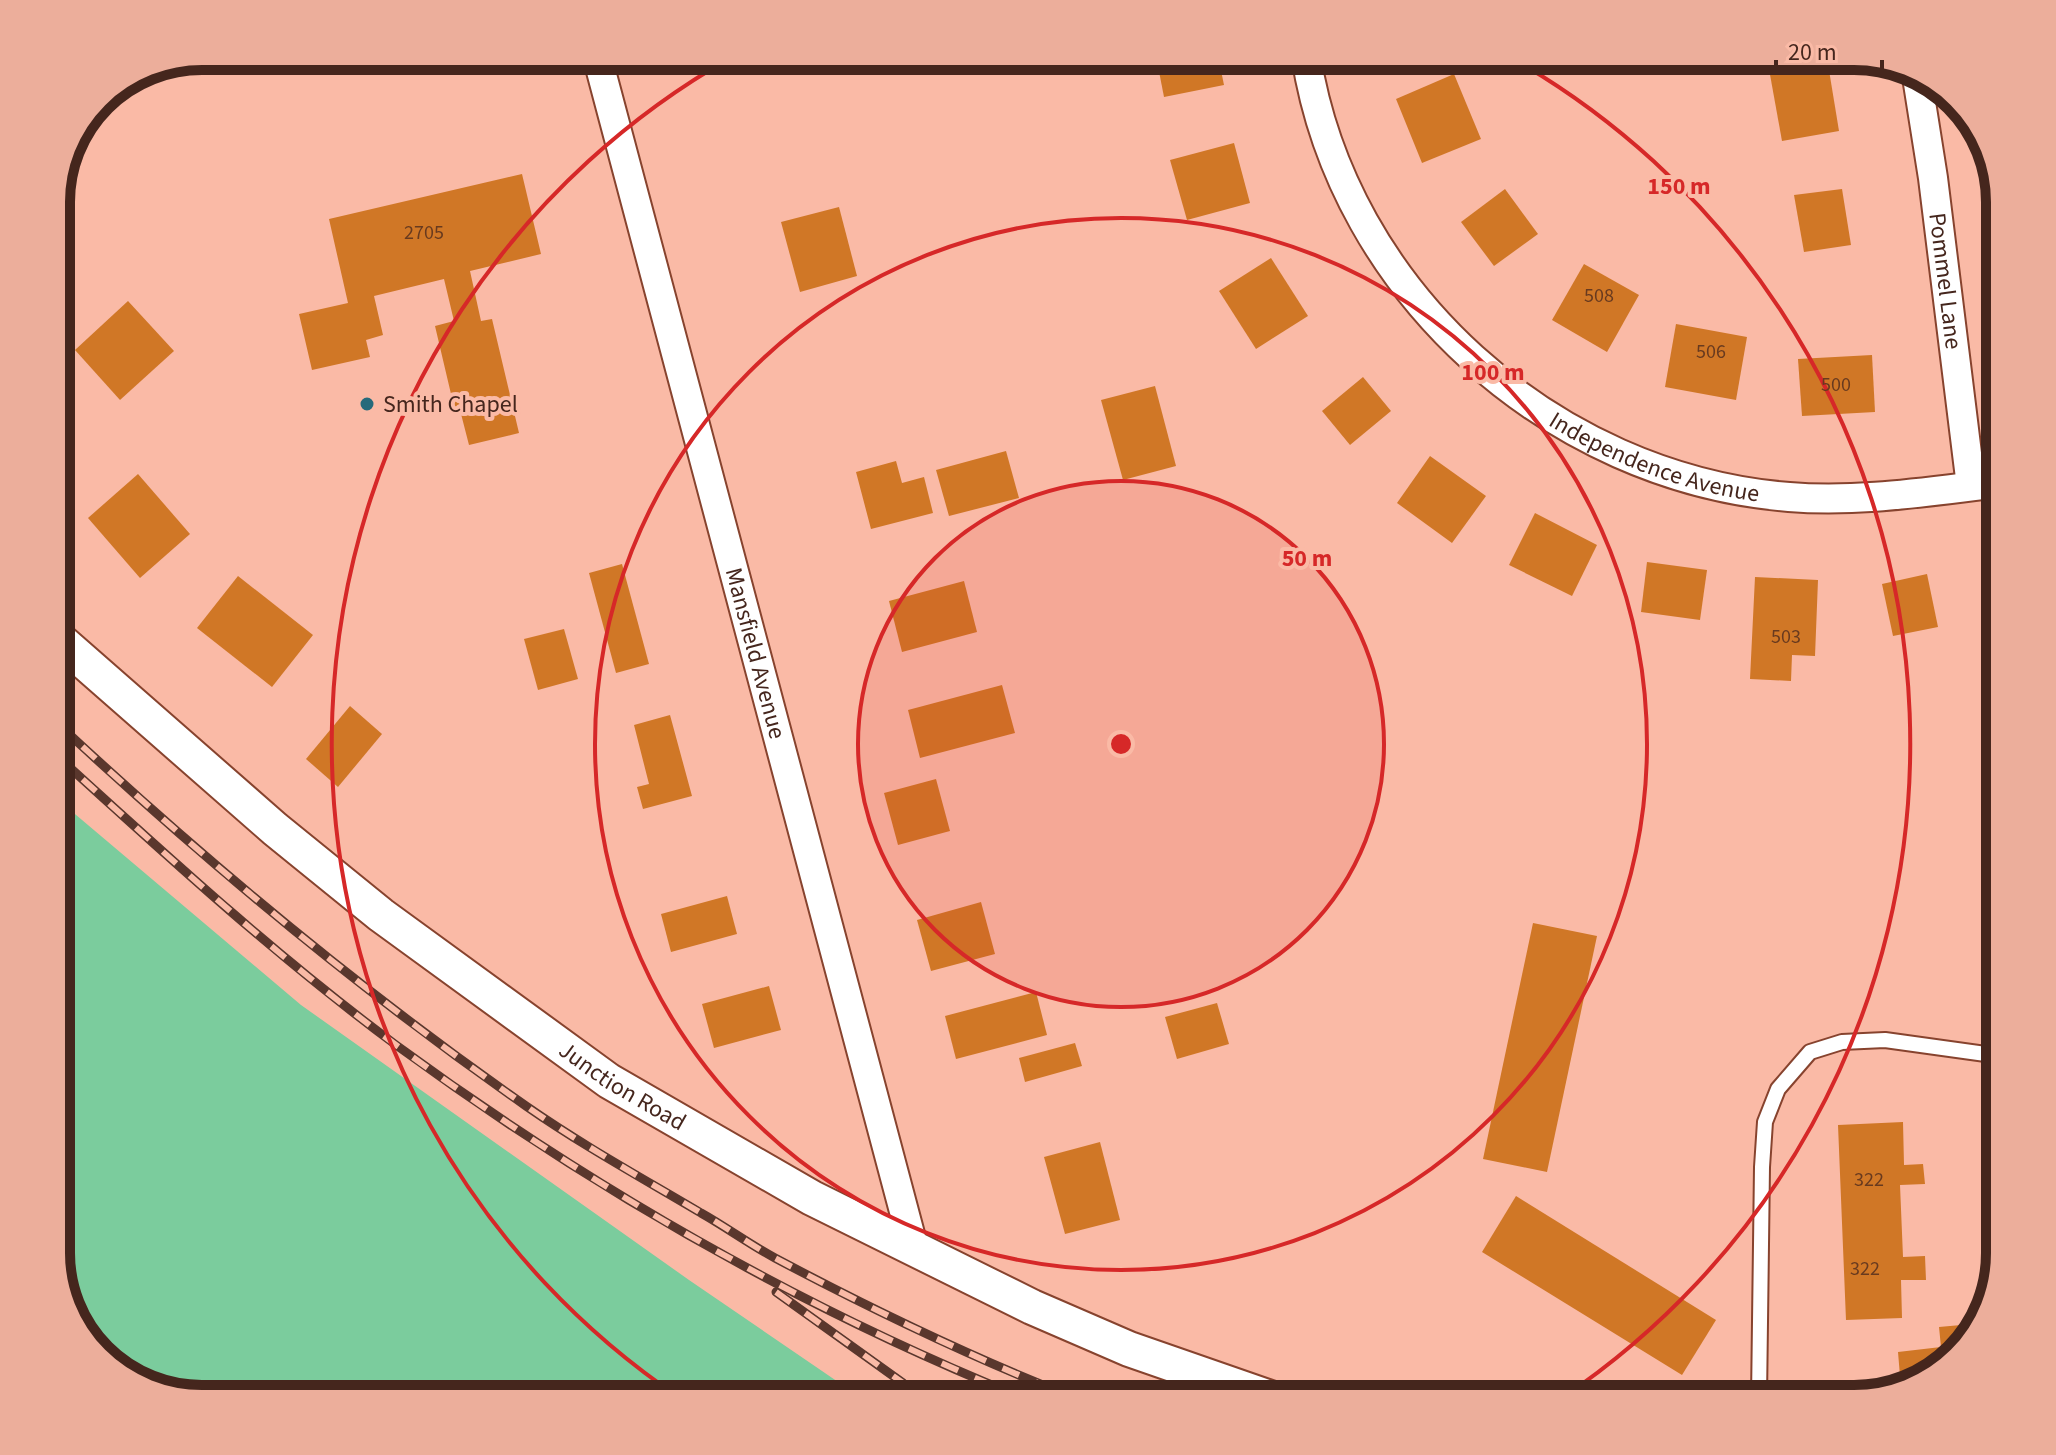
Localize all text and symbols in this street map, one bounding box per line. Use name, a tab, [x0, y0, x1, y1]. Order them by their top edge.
scale bar	[1776, 24, 1882, 74]
text: 20 m	[1788, 35, 1837, 70]
text: 150 m	[1647, 169, 1711, 204]
street label: Pommel Lane	[1920, 211, 1971, 351]
house number: 2705	[404, 219, 444, 247]
house number: 508	[1584, 282, 1614, 310]
house number: 506	[1696, 338, 1726, 366]
text: 100 m	[1461, 355, 1525, 390]
house number: 500	[1821, 371, 1851, 399]
place label: Smith Chapel	[383, 387, 518, 422]
marker: Smith Chapel	[358, 395, 376, 413]
street label: Independence Avenue	[1542, 403, 1762, 511]
text: 50 m	[1282, 541, 1332, 576]
street label: Mansfield Avenue	[716, 564, 795, 743]
house number: 503	[1771, 623, 1801, 651]
centre of rings	[1107, 730, 1135, 758]
street label: Junction Road	[552, 1033, 693, 1139]
house number: 322	[1854, 1166, 1884, 1194]
house number: 322	[1850, 1255, 1880, 1283]

